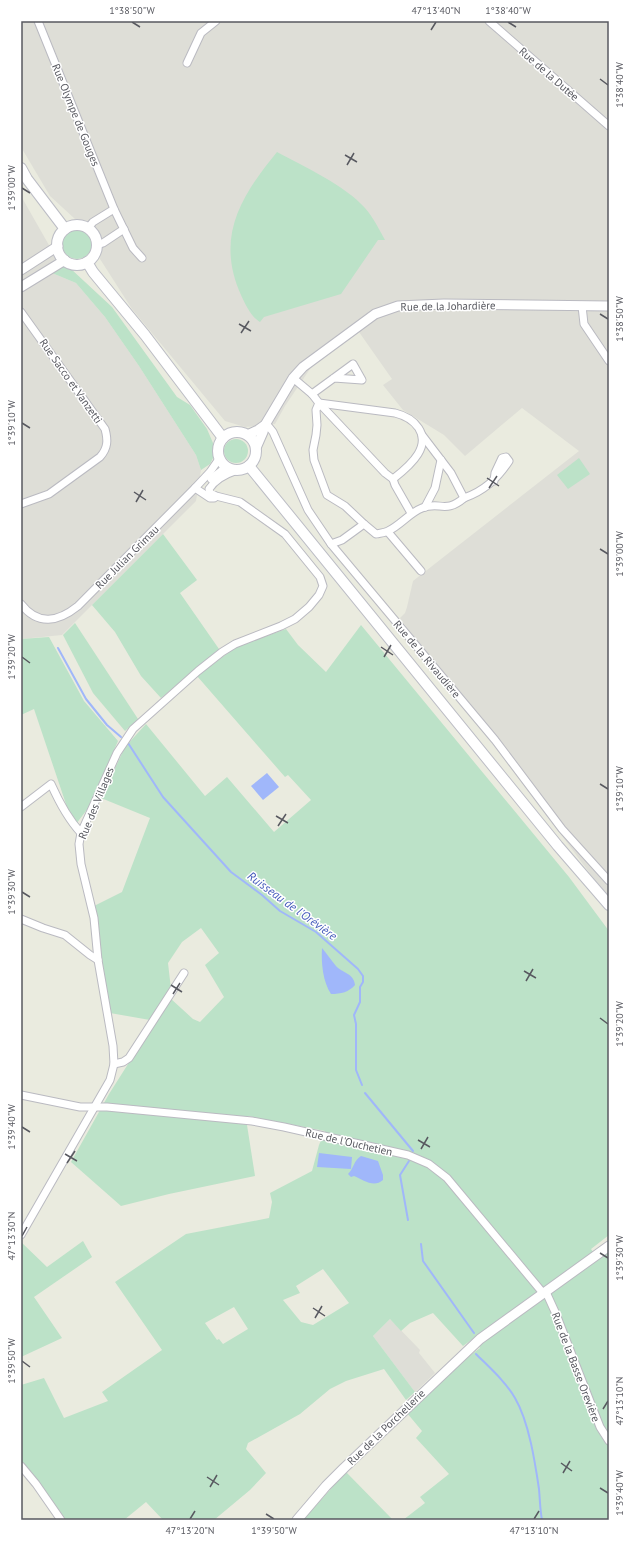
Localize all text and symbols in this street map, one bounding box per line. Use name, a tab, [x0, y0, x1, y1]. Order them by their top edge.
text: 1°38'50"W	[109, 4, 156, 17]
text: 47°13'40"N	[411, 4, 461, 17]
text: 1°38'40"W	[485, 4, 532, 17]
street label: Rue de la Dutée	[516, 44, 582, 104]
text: 1°38'40"W	[613, 61, 626, 108]
street label: Rue Olympe de Gouges	[49, 62, 103, 169]
text: 1°39'00"W	[5, 164, 18, 211]
text: 1°38'50"W	[613, 295, 626, 342]
street label: Rue de la Johardière	[400, 298, 496, 314]
street label: Rue Sacco et Vanzetti	[37, 336, 106, 426]
text: 1°39'10"W	[5, 399, 18, 446]
street label: Rue Julian Grimau	[92, 522, 162, 592]
text: 1°39'00"W	[613, 530, 626, 577]
street label: Rue de la Rivaudière	[390, 617, 464, 701]
text: 1°39'20"W	[5, 633, 18, 680]
street label: Rue des Villages	[75, 764, 117, 841]
text: 1°39'10"W	[613, 765, 626, 812]
text: 1°39'30"W	[5, 868, 18, 915]
water label: Ruisseau de l'Orévière	[245, 868, 340, 943]
text: 1°39'20"W	[613, 1000, 626, 1047]
text: 1°39'40"W	[5, 1103, 18, 1150]
street label: Rue de l'Ouchetien	[304, 1125, 394, 1159]
text: 47°13'30"N	[5, 1211, 18, 1261]
text: 1°39'30"W	[613, 1234, 626, 1281]
street label: Rue de la Basse Orevière	[549, 1310, 604, 1424]
text: 1°39'50"W	[5, 1337, 18, 1384]
text: 47°13'10"N	[613, 1376, 626, 1426]
street label: Rue de la Porchellerie	[344, 1386, 428, 1468]
text: 1°39'40"W	[613, 1469, 626, 1516]
text: 47°13'20"N	[165, 1524, 215, 1537]
text: 1°39'50"W	[251, 1524, 298, 1537]
text: 47°13'10"N	[509, 1524, 559, 1537]

